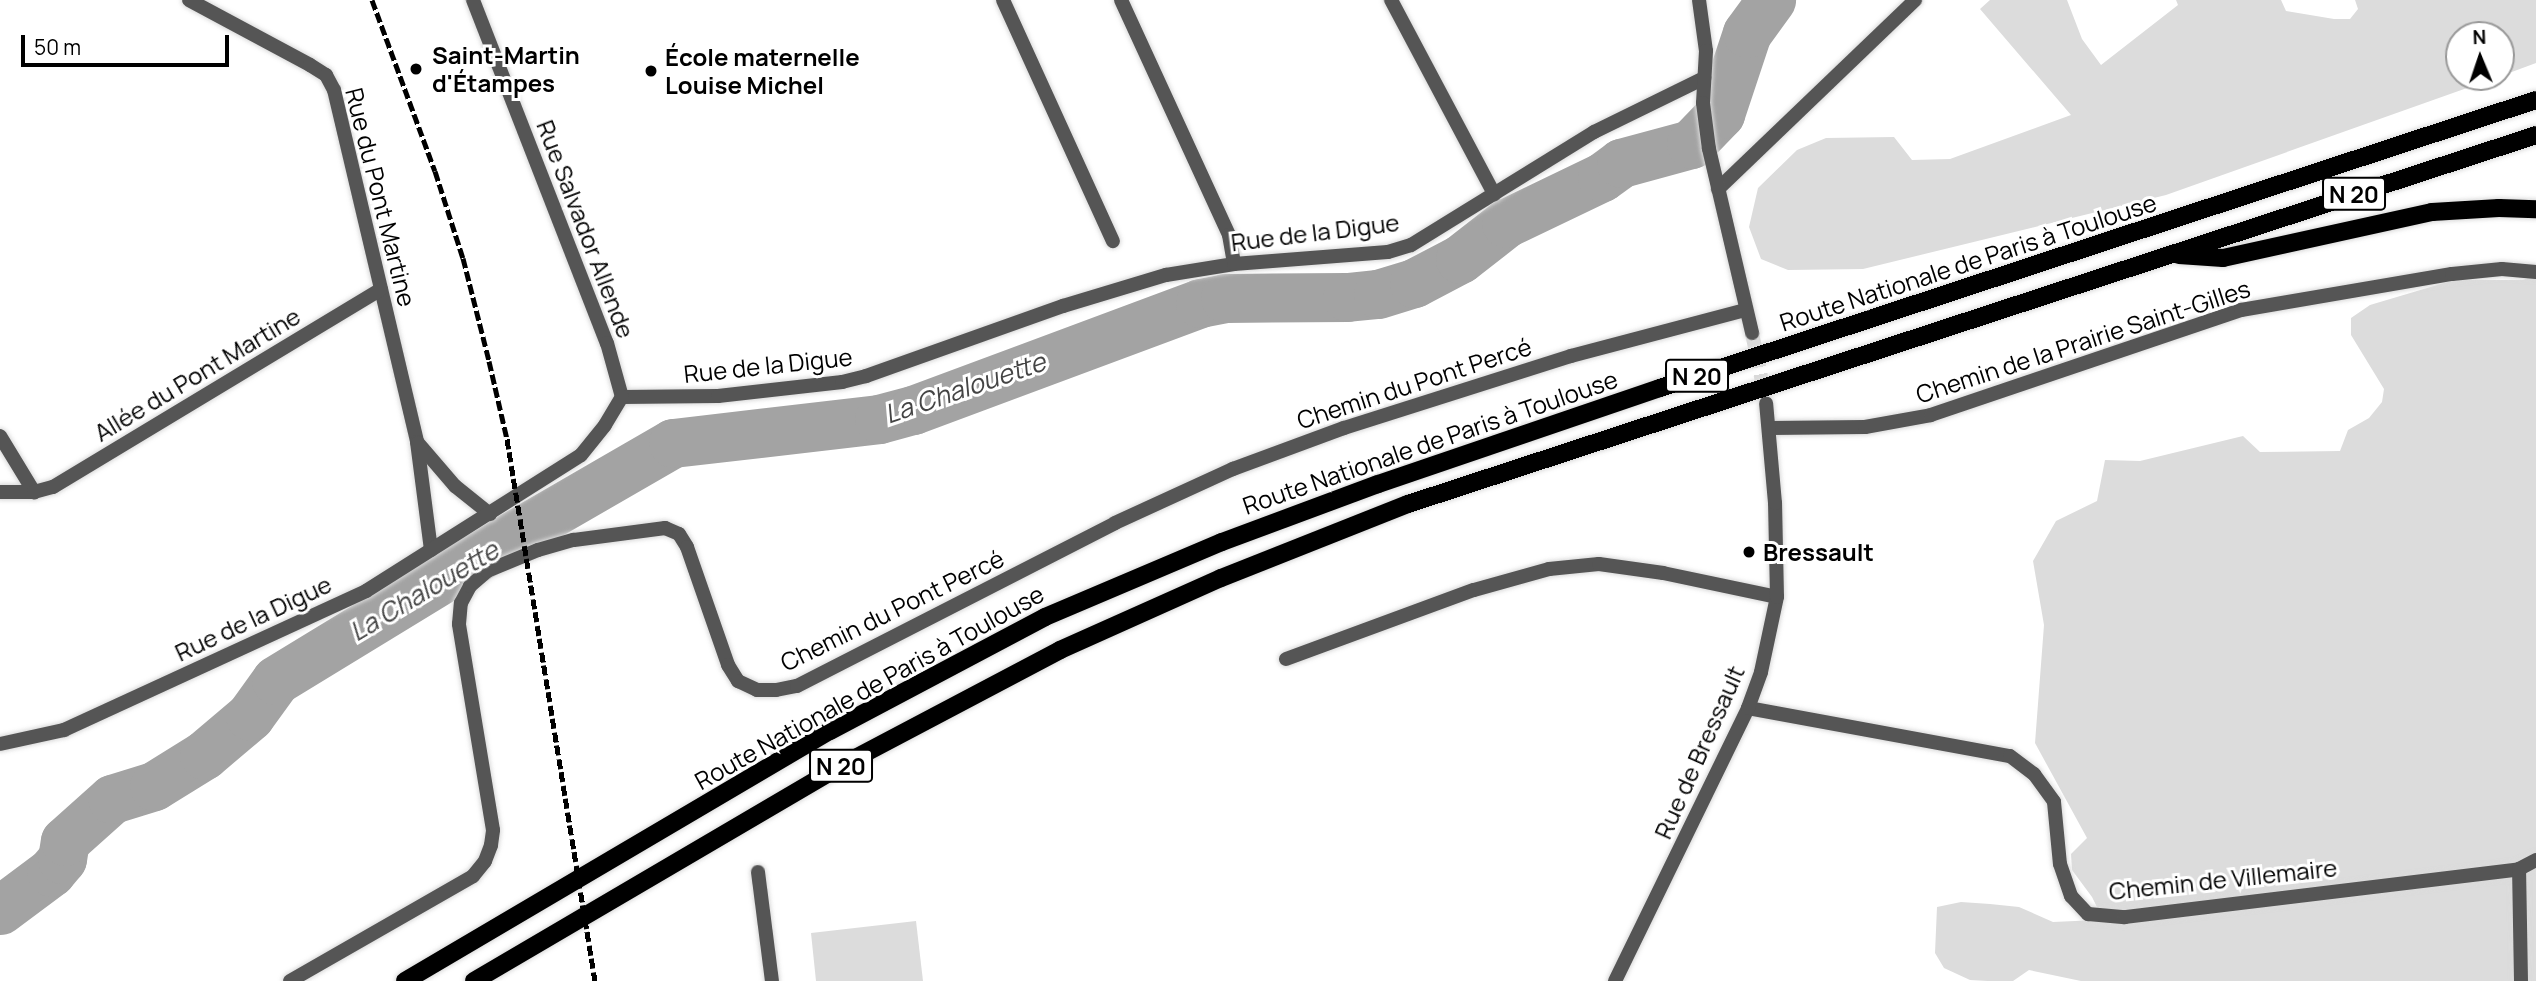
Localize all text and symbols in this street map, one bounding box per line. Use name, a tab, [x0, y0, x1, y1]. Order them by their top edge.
scale bar	[24, 21, 233, 65]
north arrow	[2445, 21, 2515, 91]
text: N	[2472, 24, 2487, 50]
text: 50 m	[34, 33, 81, 61]
place label: Saint-Martin d'Étampes	[432, 41, 580, 97]
place label: École maternelle Louise Michel	[665, 43, 860, 99]
marker: Saint-Martin d'Étampes	[406, 59, 426, 79]
marker: École maternelle Louise Michel	[643, 63, 659, 79]
street label: Rue du Pont Martine	[340, 85, 422, 309]
street label: Rue Salvador Allende	[531, 116, 641, 342]
road number: N 20	[2321, 174, 2387, 214]
street label: Route Nationale de Paris à Toulouse	[1776, 187, 2160, 337]
street label: Rue de la Digue	[1229, 207, 1401, 257]
street label: Chemin de la Prairie Saint-Gilles	[1912, 273, 2254, 409]
street label: Allée du Pont Martine	[89, 301, 305, 447]
street label: Chemin du Pont Percé	[1293, 331, 1535, 435]
street label: Rue de la Digue	[682, 342, 854, 388]
water label: La Chalouette	[881, 346, 1049, 430]
road number: N 20	[1664, 356, 1730, 396]
street label: Route Nationale de Paris à Toulouse	[1239, 364, 1621, 520]
water label: La Chalouette	[344, 534, 504, 648]
place label: Bressault	[1763, 538, 1874, 566]
street label: Chemin du Pont Percé	[776, 543, 1008, 677]
marker: Bressault	[1741, 544, 1757, 560]
street label: Rue de la Digue	[170, 569, 336, 667]
street label: Route Nationale de Paris à Toulouse	[690, 579, 1048, 795]
street label: Rue de Bressault	[1648, 661, 1750, 843]
road number: N 20	[808, 746, 874, 786]
street label: Chemin de Villemaire	[2107, 853, 2339, 905]

